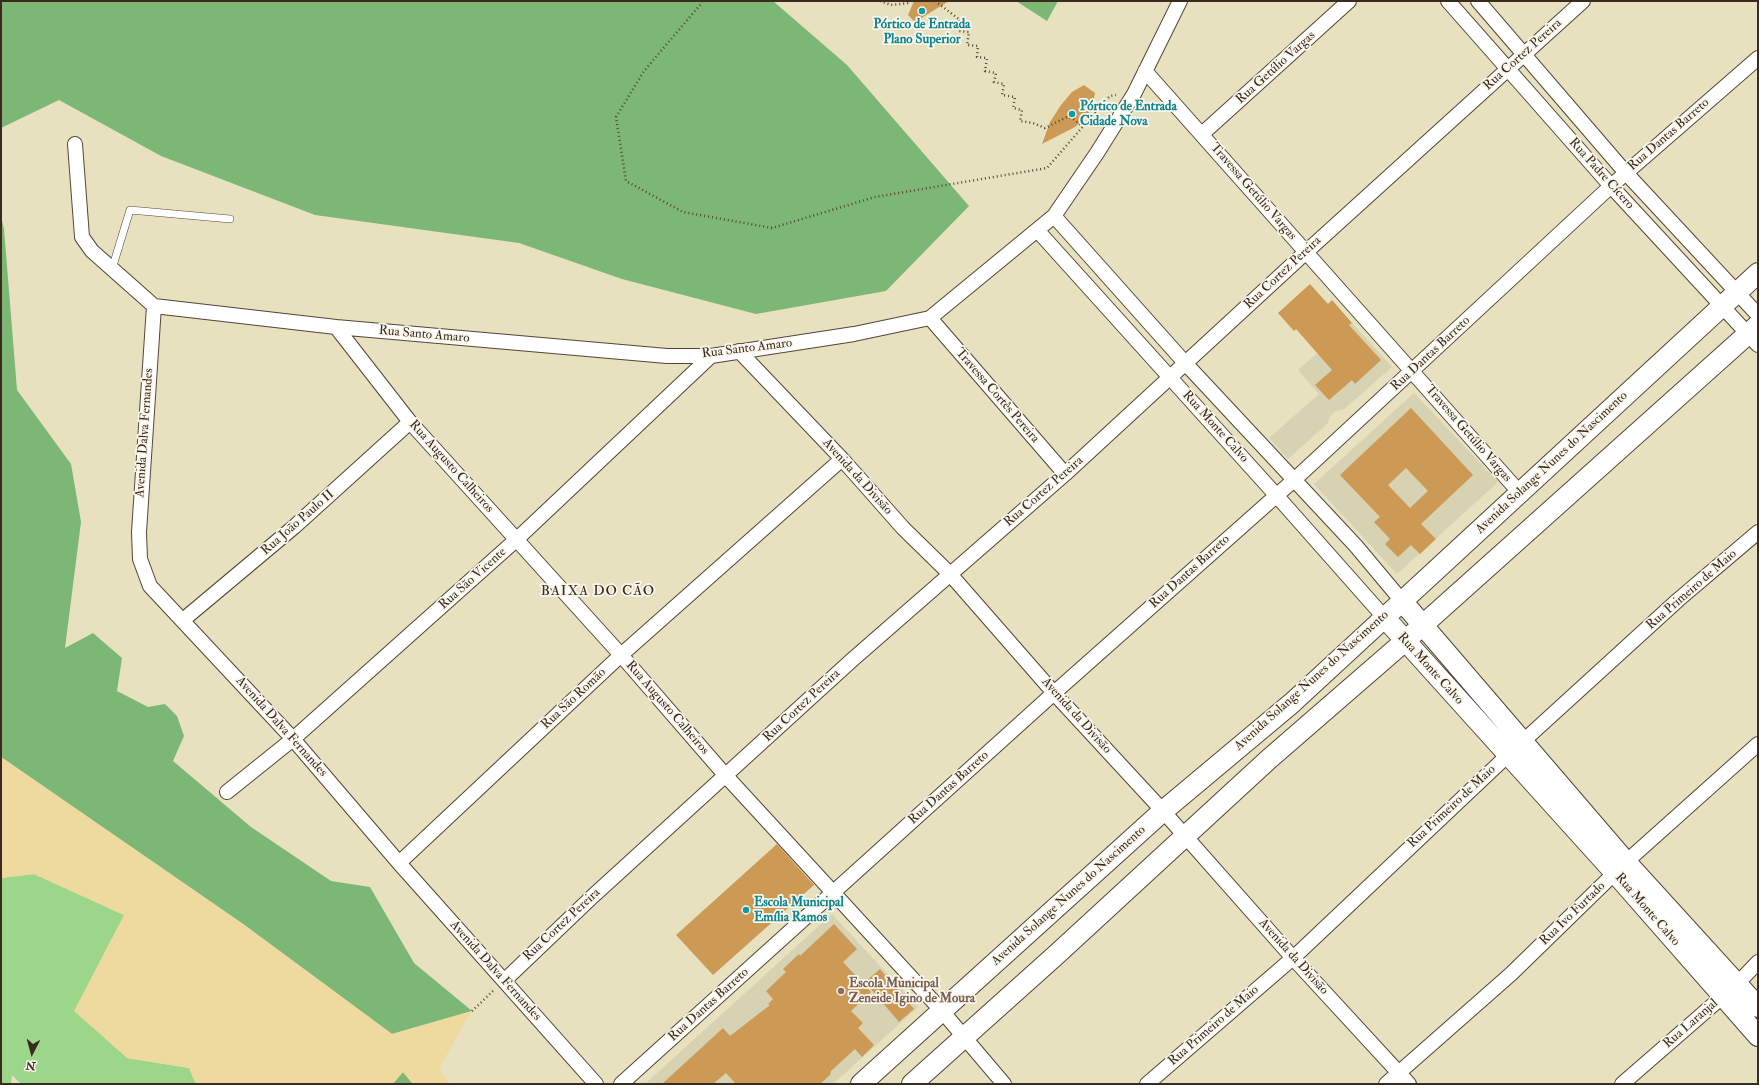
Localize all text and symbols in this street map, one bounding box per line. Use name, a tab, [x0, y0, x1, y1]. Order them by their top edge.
marker: Pórtico de Entrada Plano Superior	[917, 6, 927, 16]
street label: Rua Cortez Pereira	[1481, 16, 1565, 94]
place label: Pórtico de Entrada Plano Superior	[874, 17, 970, 48]
street label: Rua Getúlio Vargas	[1233, 28, 1319, 108]
street label: Rua Dantas Barreto	[1625, 95, 1713, 175]
place label: Pórtico de Entrada Cidade Nova	[1080, 99, 1177, 130]
marker: Pórtico de Entrada Cidade Nova	[1067, 109, 1077, 119]
street label: Rua Padre Cícero	[1565, 135, 1637, 213]
street label: Travessa Getúlio Vargas	[1207, 140, 1299, 244]
street label: Rua Cortez Pereira	[1241, 233, 1325, 313]
street label: Rua Dantas Barreto	[1388, 313, 1474, 395]
street label: Rua Santo Amaro	[378, 323, 470, 347]
street label: Rua Santo Amaro	[701, 336, 793, 362]
street label: Travessa Cortês Pereira	[952, 346, 1042, 446]
street label: Avenida Dalva Fernandes	[133, 368, 157, 498]
street label: Travessa Getúlio Vargas	[1422, 382, 1514, 486]
street label: Rua Monte Calvo	[1179, 388, 1251, 466]
street label: Avenida Solange Nunes do Nascimento	[1473, 388, 1631, 538]
street label: Rua Augusto Calheiros	[405, 418, 497, 516]
street label: Avenida da Divisão	[819, 436, 895, 518]
street label: Rua Cortez Pereira	[1001, 453, 1087, 531]
street label: Rua João Paulo II	[258, 487, 338, 559]
street label: Rua Dantas Barreto	[1147, 532, 1233, 612]
street label: Rua São Vicente	[436, 545, 510, 613]
street label: Rua Primeiro de Maio	[1644, 547, 1740, 633]
district label: BAIXA DO CÃO	[541, 584, 655, 600]
street label: Avenida Solange Nunes do Nascimento	[1232, 608, 1392, 754]
street label: Rua Monte Calvo	[1394, 630, 1466, 708]
street label: Rua Augusto Calheiros	[622, 658, 712, 758]
street label: Rua São Romão	[538, 665, 610, 733]
street label: Rua Cortez Pereira	[760, 666, 844, 746]
street label: Avenida Dalva Fernandes	[232, 674, 330, 780]
street label: Avenida da Divisão	[1038, 675, 1114, 757]
street label: Rua Dantas Barreto	[906, 748, 992, 828]
street label: Rua Primeiro de Maio	[1405, 762, 1499, 852]
street label: Avenida Solange Nunes do Nascimento	[989, 823, 1149, 969]
street label: Rua Monte Calvo	[1611, 870, 1683, 950]
street label: Rua Ivo Furtado	[1537, 879, 1609, 949]
street label: Rua Cortez Pereira	[520, 885, 604, 965]
place label: Escola Municipal Emília Ramos	[754, 895, 844, 926]
marker: Escola Municipal Emília Ramos	[741, 905, 751, 915]
street label: Avenida da Divisão	[1255, 916, 1331, 998]
street label: Avenida Dalva Fernandes	[446, 918, 544, 1024]
street label: Rua Dantas Barreto	[666, 965, 752, 1045]
place label: Escola Municipal Zeneide Igino de Moura	[849, 976, 975, 1007]
street label: Rua Primeiro de Maio	[1166, 983, 1262, 1069]
marker: Escola Municipal Zeneide Igino de Moura	[836, 986, 846, 996]
street label: Rua Laranjal	[1660, 996, 1722, 1052]
north arrow	[12, 1033, 52, 1073]
text: N	[25, 1058, 36, 1072]

